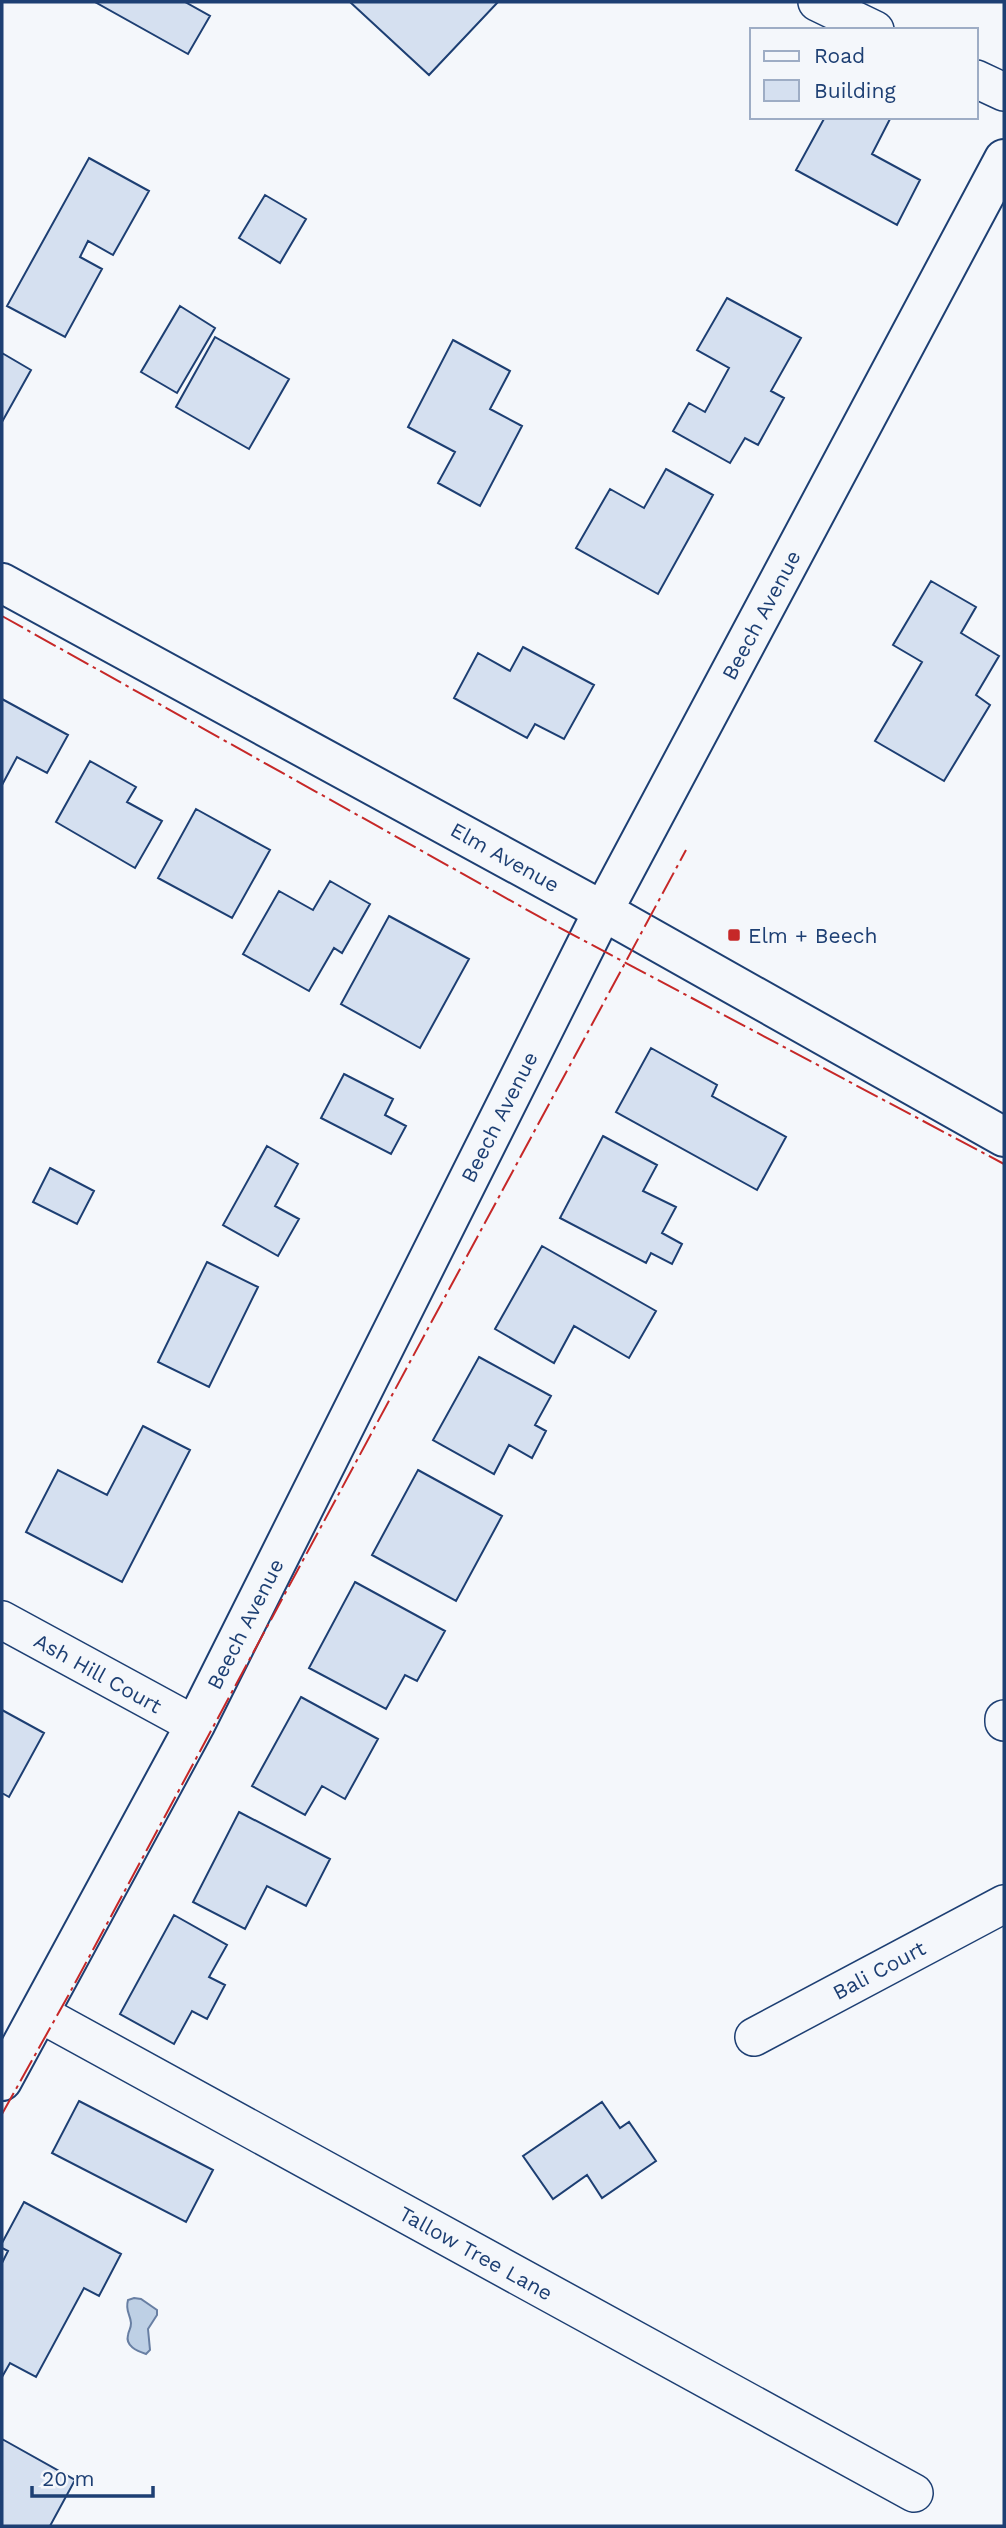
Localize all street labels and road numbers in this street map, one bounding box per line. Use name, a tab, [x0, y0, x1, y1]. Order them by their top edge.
street label: Beech Avenue	[716, 546, 806, 684]
street label: Elm Avenue	[446, 817, 564, 897]
street label: Beech Avenue	[455, 1047, 543, 1187]
street label: Beech Avenue	[201, 1554, 289, 1694]
street label: Ash Hill Court	[30, 1628, 166, 1718]
street label: Bali Court	[828, 1935, 930, 2005]
street label: Tallow Tree Lane	[395, 2200, 557, 2306]

